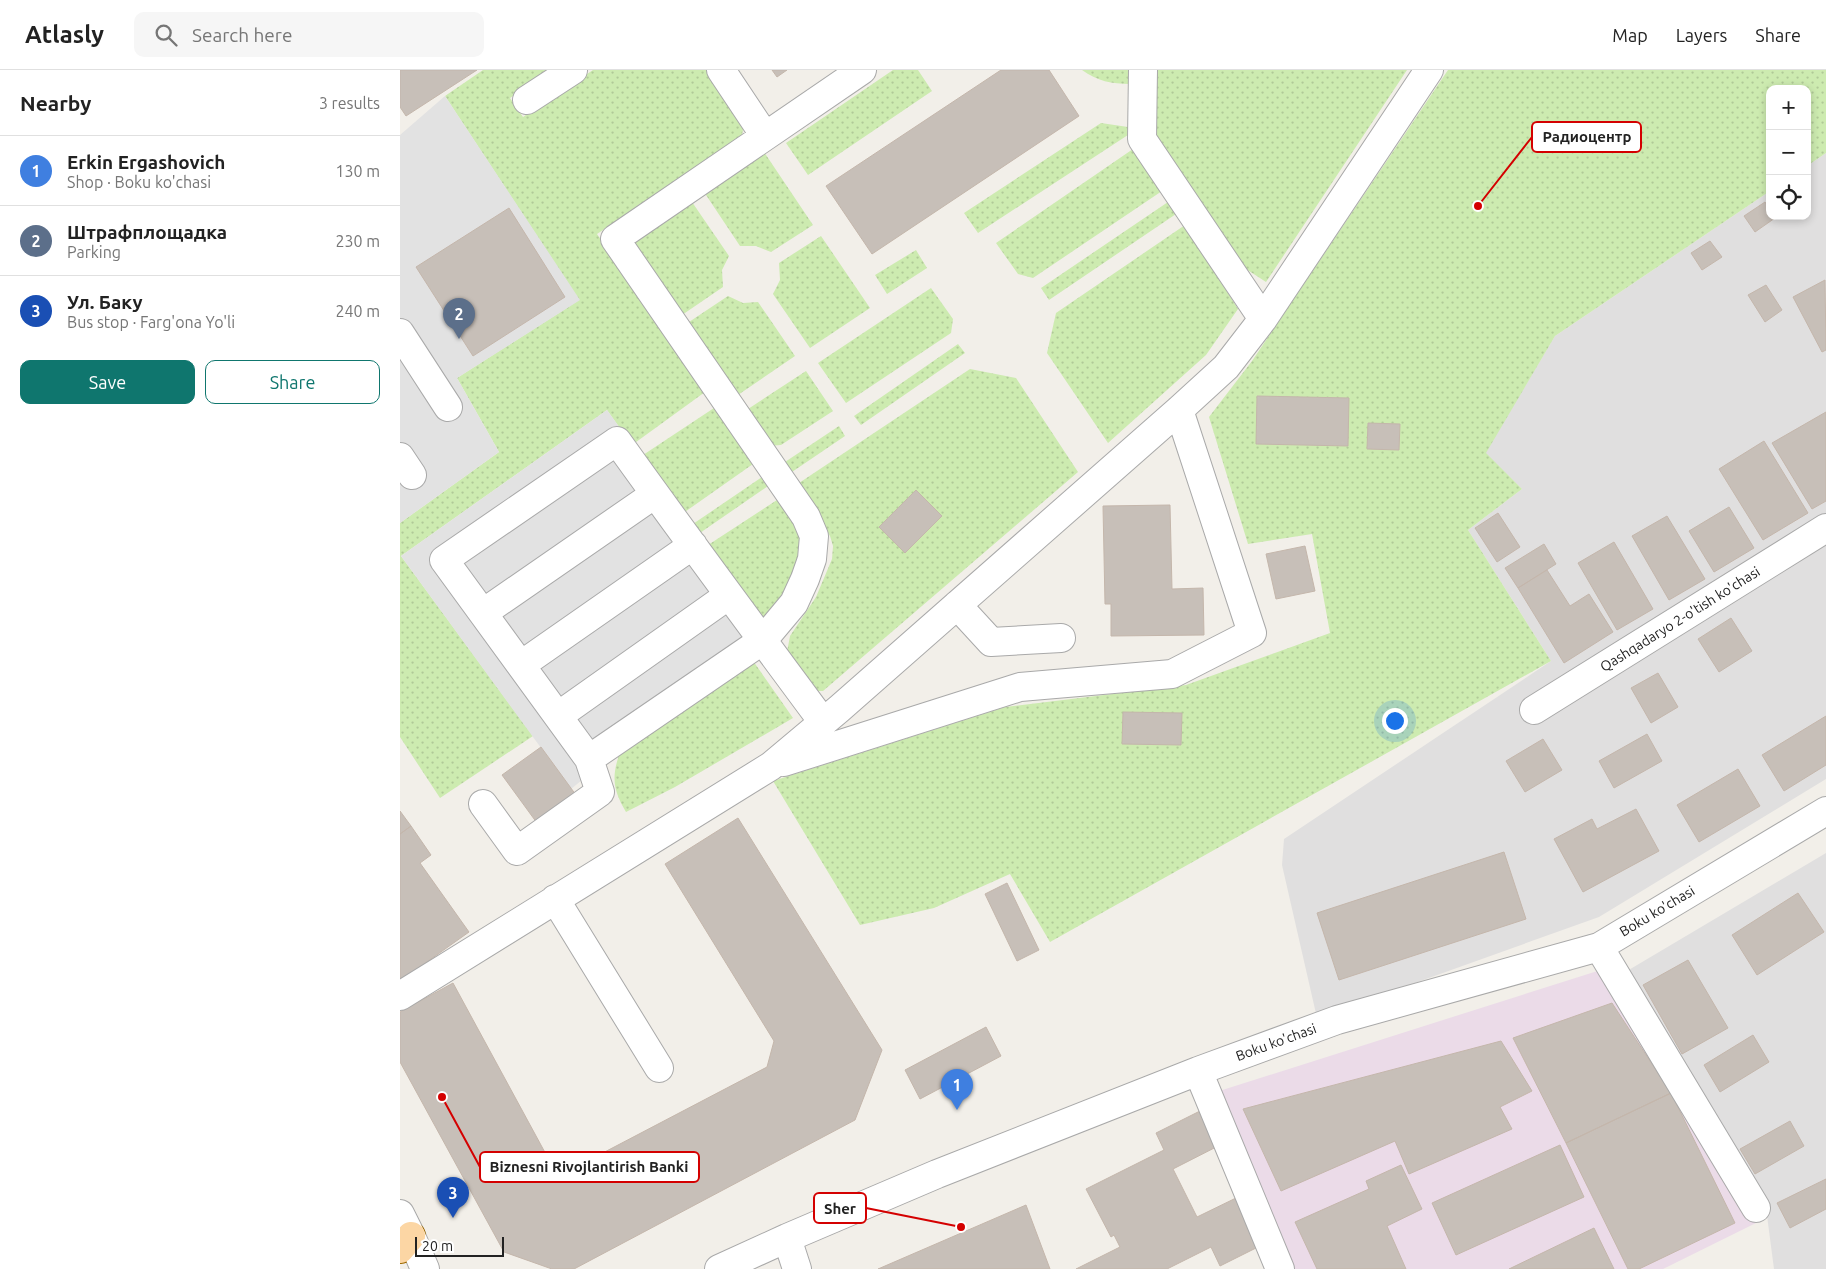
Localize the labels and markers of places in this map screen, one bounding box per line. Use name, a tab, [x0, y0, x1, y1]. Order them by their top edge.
callout: Радиоцентр	[1532, 122, 1641, 152]
pin: 2	[443, 298, 475, 339]
pin: 1	[941, 1069, 973, 1110]
callout: Biznesni Rivojlantirish Banki	[480, 1152, 699, 1182]
pin: 3	[437, 1177, 469, 1218]
callout: Sher	[814, 1193, 866, 1223]

